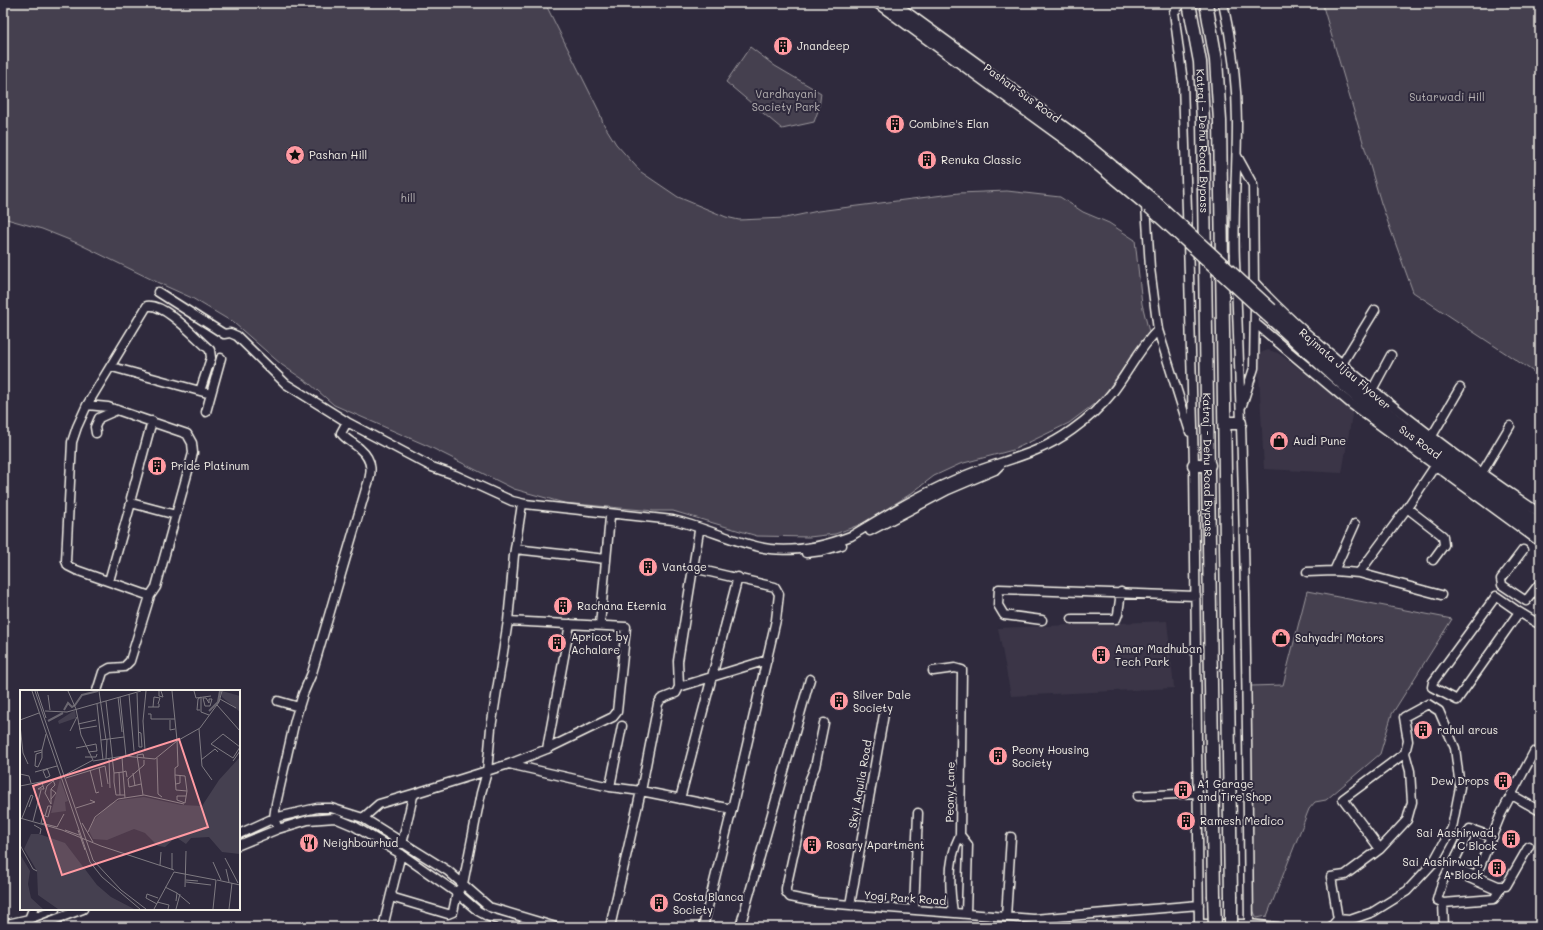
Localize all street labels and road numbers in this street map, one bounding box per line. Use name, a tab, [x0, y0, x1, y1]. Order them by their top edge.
street label: Pashan-Sus Road	[981, 60, 1064, 125]
street label: Katraj - Dehu Road Bypass	[1193, 68, 1212, 213]
street label: Rajmata Jijau Flyover	[1296, 325, 1394, 413]
street label: Katraj - Dehu Road Bypass	[1200, 393, 1217, 537]
street label: Sus Road	[1396, 421, 1444, 462]
street label: Skyi Aquila Road	[844, 739, 875, 829]
street label: Peony Lane	[941, 761, 958, 823]
street label: Yogi Park Road	[863, 887, 947, 908]

